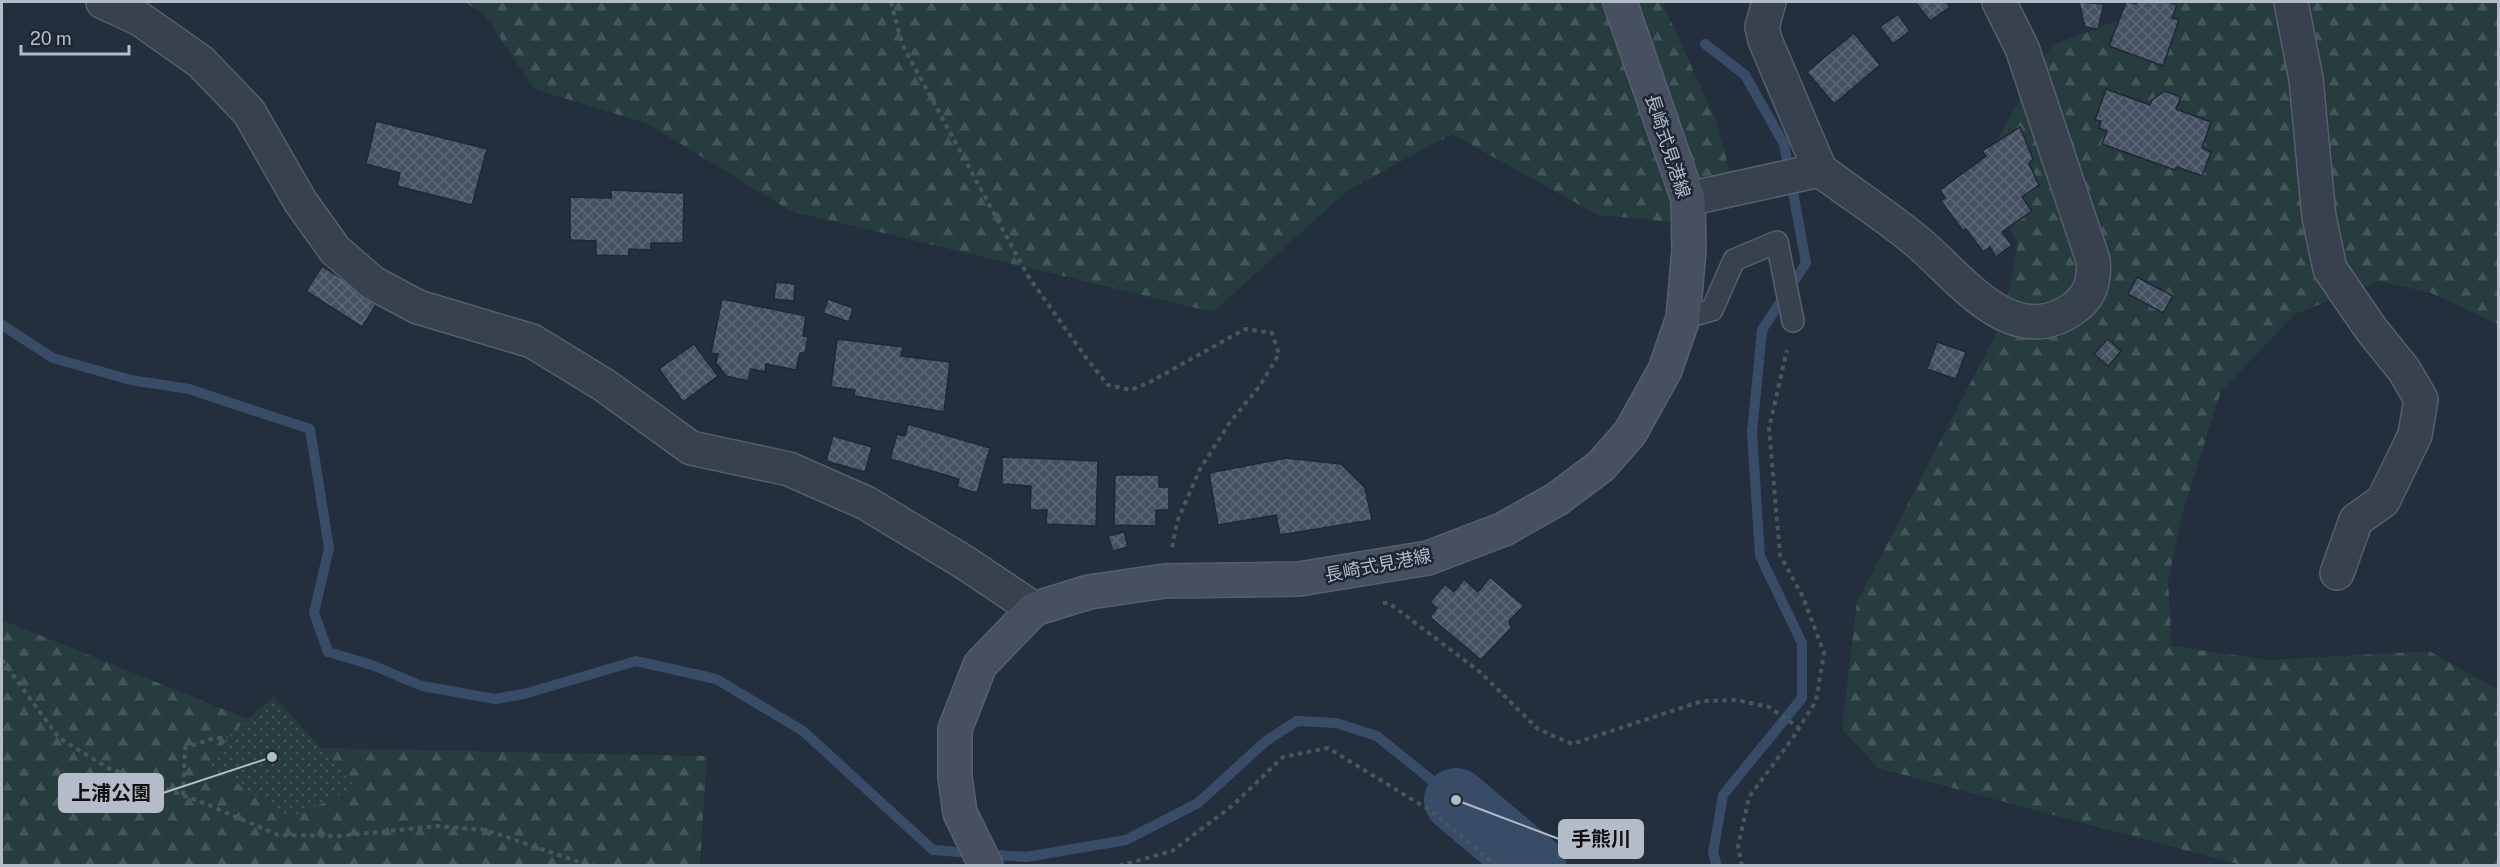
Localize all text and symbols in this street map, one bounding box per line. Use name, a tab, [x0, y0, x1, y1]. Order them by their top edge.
scale bar	[21, 18, 129, 56]
text: 20 m	[30, 28, 72, 49]
street label: 長崎式見港線	[1641, 91, 1695, 201]
street label: 長崎式見港線	[1323, 544, 1433, 586]
callout: 上浦公園	[59, 774, 163, 812]
text: 上浦公園	[71, 781, 151, 805]
callout: 手熊川	[1559, 820, 1643, 858]
text: 手熊川	[1571, 827, 1631, 851]

